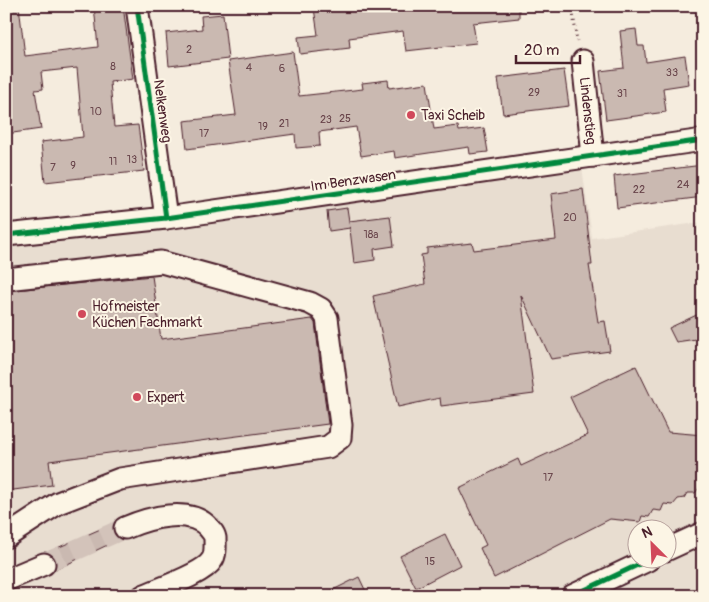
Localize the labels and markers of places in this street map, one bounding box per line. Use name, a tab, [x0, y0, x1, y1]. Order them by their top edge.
place label: Taxi Scheib	[421, 107, 485, 124]
marker: Taxi Scheib	[405, 109, 417, 121]
place label: Hofmeister Küchen Fachmarkt	[92, 298, 203, 331]
marker: Hofmeister Küchen Fachmarkt	[76, 308, 88, 320]
place label: Expert	[147, 389, 185, 406]
marker: Expert	[131, 391, 143, 403]

